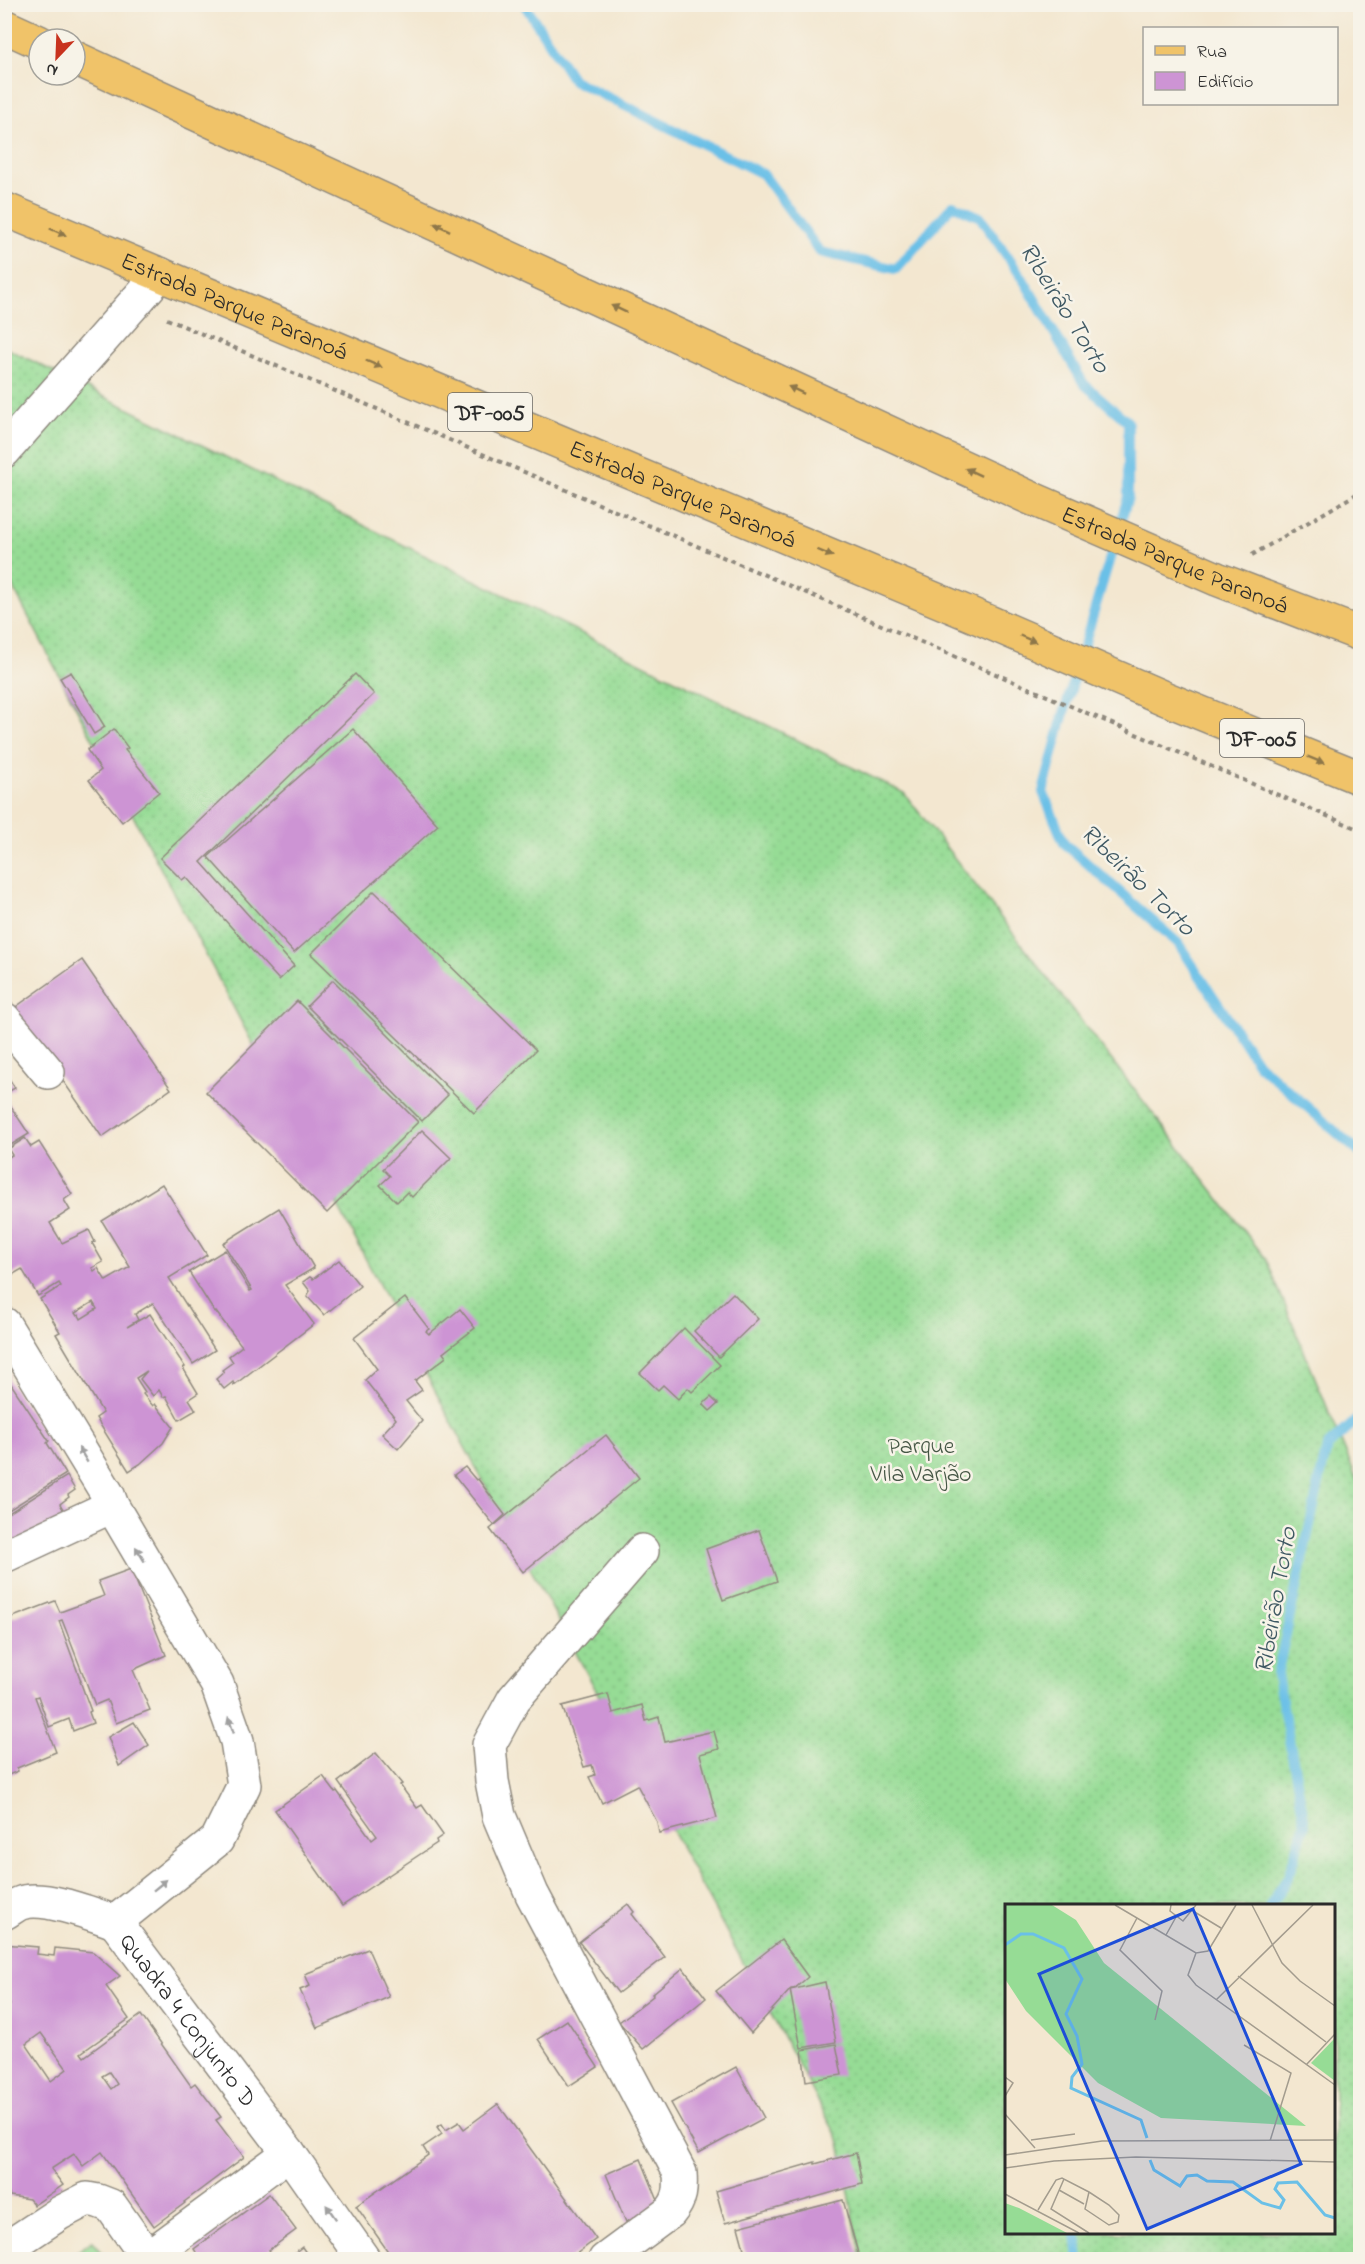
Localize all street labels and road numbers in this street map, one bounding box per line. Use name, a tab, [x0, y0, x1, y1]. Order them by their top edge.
street label: Estrada Parque Paranoá	[115, 245, 353, 371]
road number: DF-005	[448, 393, 532, 431]
street label: Estrada Parque Paranoá	[563, 433, 801, 559]
street label: Estrada Parque Paranoá	[1055, 498, 1293, 625]
road number: DF-005	[1220, 719, 1304, 757]
street label: Quadra 4 Conjunto D	[110, 1927, 264, 2116]

